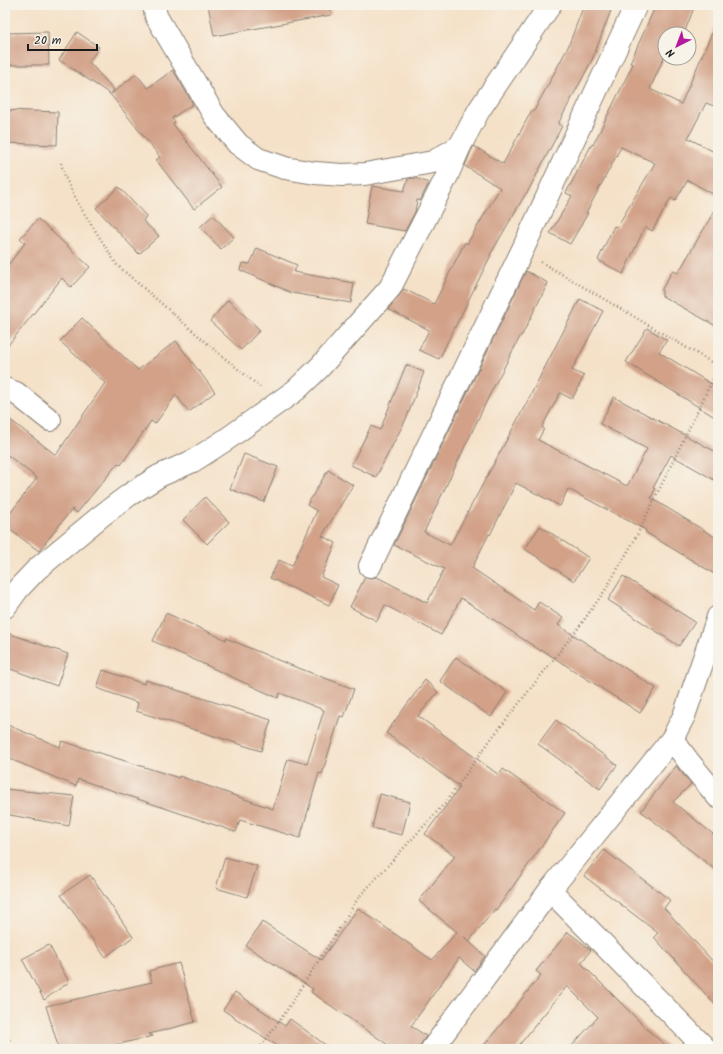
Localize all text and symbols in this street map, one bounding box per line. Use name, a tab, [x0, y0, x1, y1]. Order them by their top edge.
scale bar	[28, 26, 97, 52]
north arrow	[657, 26, 697, 66]
text: 20 m	[34, 31, 62, 50]
text: N	[662, 44, 680, 62]

